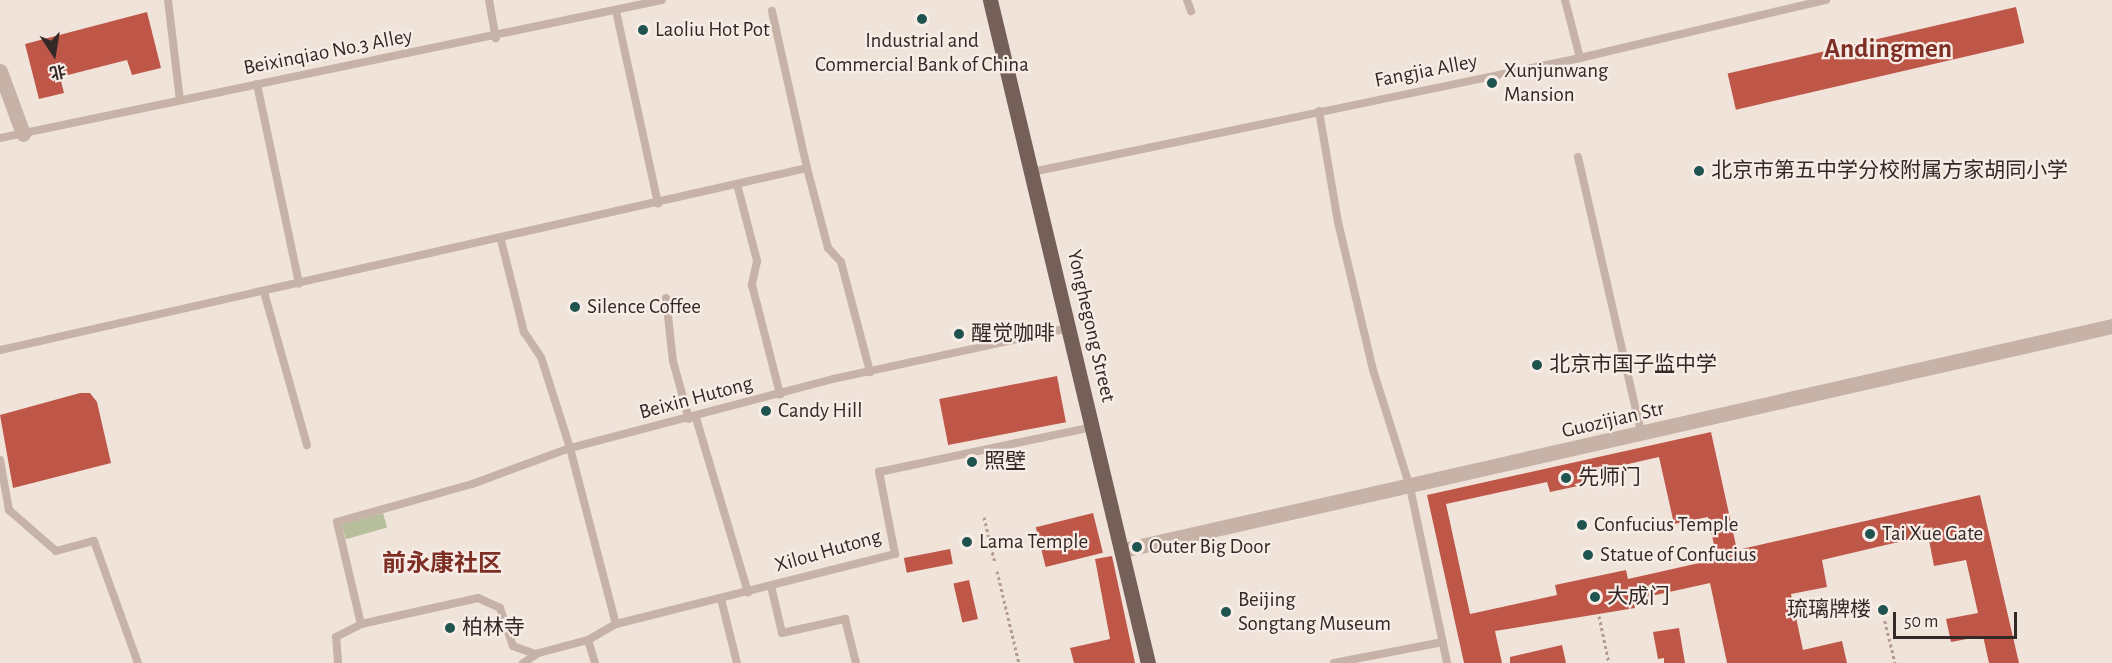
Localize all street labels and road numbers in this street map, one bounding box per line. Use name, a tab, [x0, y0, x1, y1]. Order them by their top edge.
street label: Beixinqiao No.3 Alley	[241, 23, 415, 81]
street label: Fangjia Alley	[1372, 49, 1480, 93]
street label: Yonghegong Street	[1061, 247, 1121, 405]
street label: Beixin Hutong	[636, 371, 756, 425]
street label: Guozijian Str	[1559, 396, 1667, 444]
street label: Xilou Hutong	[772, 524, 884, 578]

